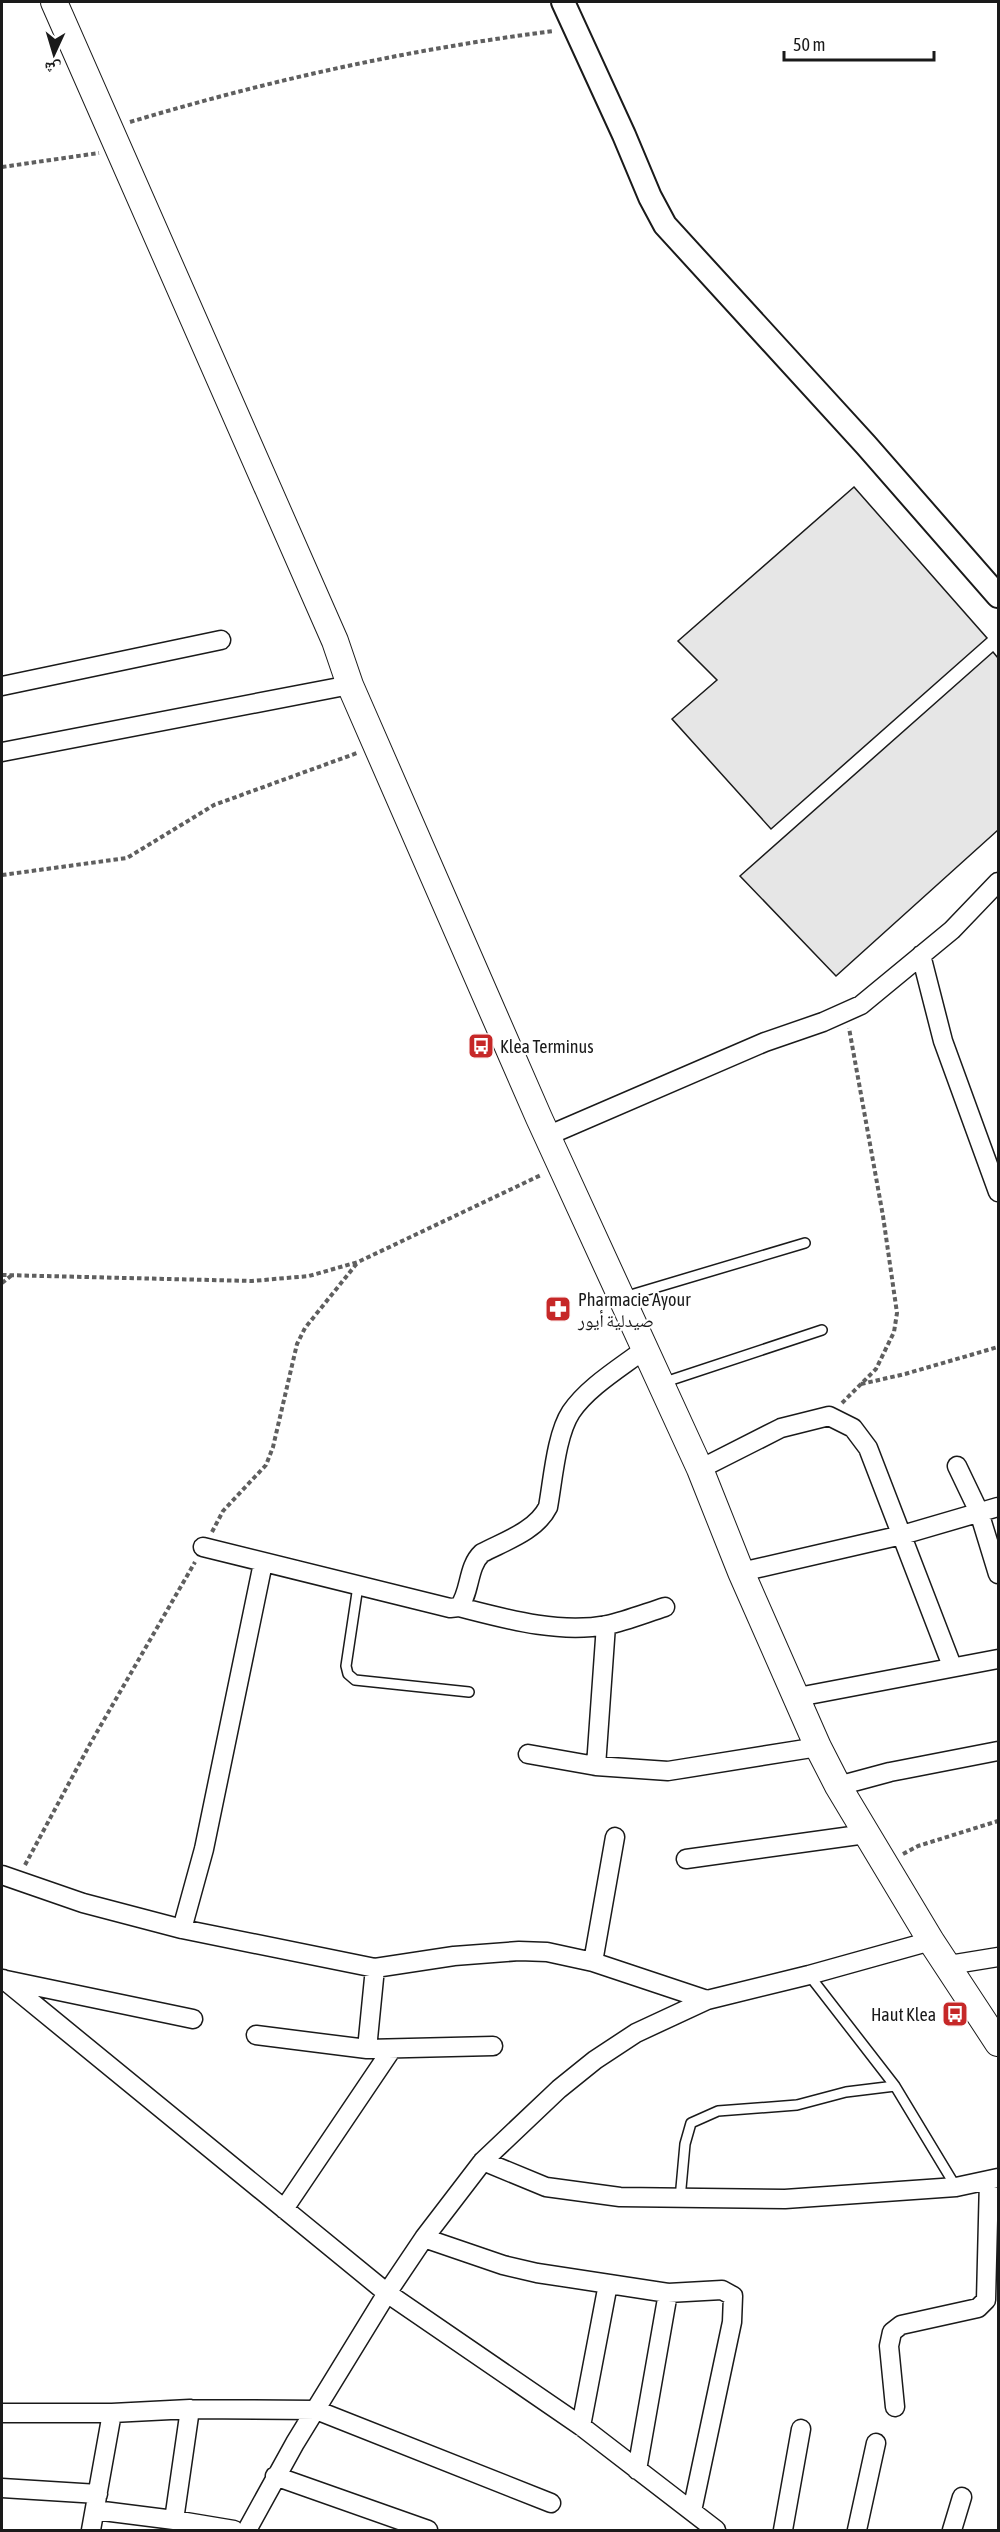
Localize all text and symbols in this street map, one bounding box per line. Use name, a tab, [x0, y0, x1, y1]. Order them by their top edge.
north arrow	[24, 24, 84, 84]
scale bar	[784, 24, 934, 62]
text: 50 m	[793, 34, 825, 55]
text: ش	[44, 58, 62, 79]
bus stop icon: Klea Terminus	[466, 1031, 496, 1061]
place label: Klea Terminus	[500, 1036, 594, 1057]
place label: Pharmacie Ayour صيدلية أيور	[577, 1289, 691, 1331]
pharmacy icon: Pharmacie Ayour صيدلية أيور	[543, 1294, 573, 1324]
bus stop icon: Haut Klea	[940, 1999, 970, 2029]
place label: Haut Klea	[871, 2004, 936, 2025]

